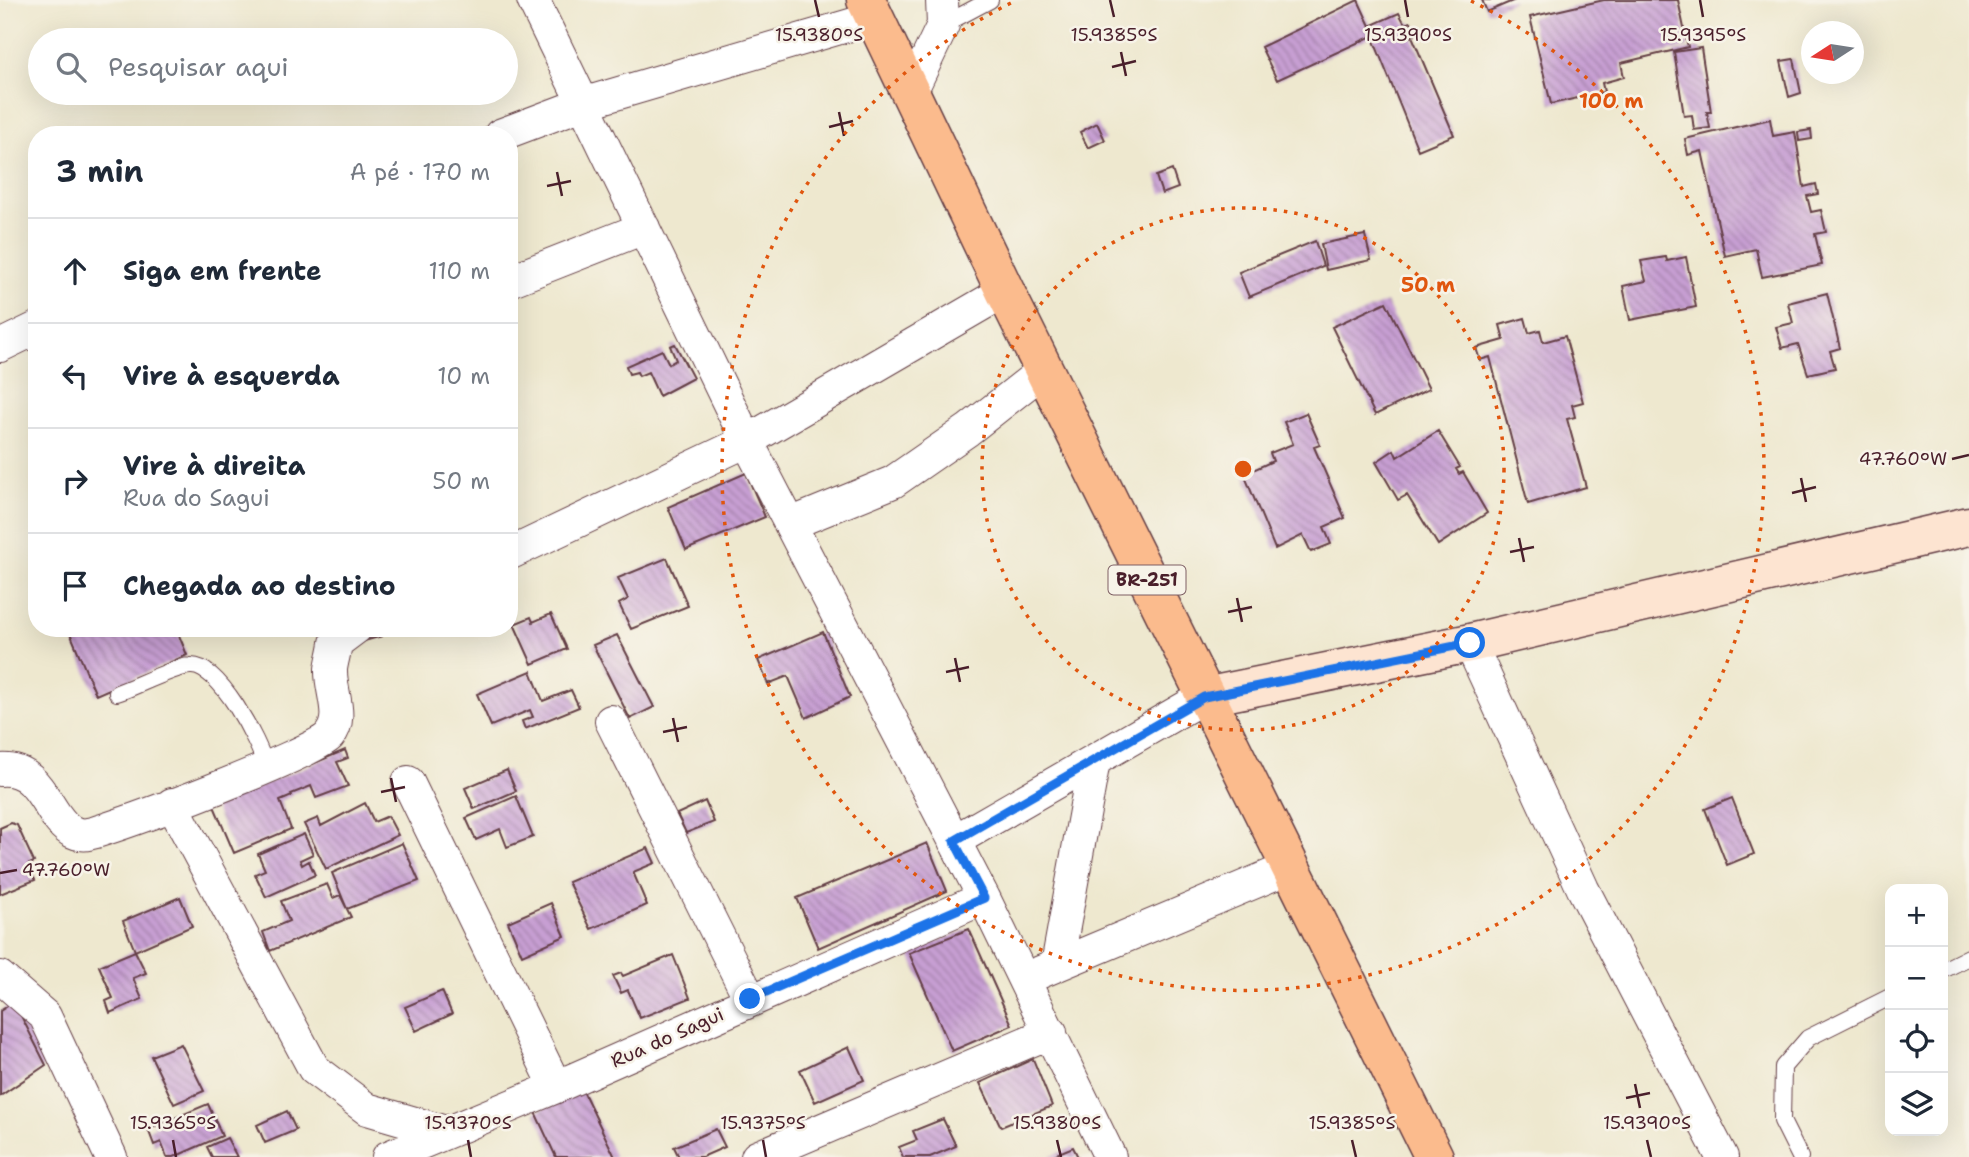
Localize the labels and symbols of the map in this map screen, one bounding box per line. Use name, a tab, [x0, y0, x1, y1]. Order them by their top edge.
north arrow	[1801, 21, 1864, 84]
text: 15.9380°S	[775, 23, 863, 47]
text: 15.9385°S	[1071, 23, 1157, 47]
text: 15.9390°S	[1364, 23, 1452, 47]
text: 15.9395°S	[1660, 23, 1746, 47]
text: 100 m	[1579, 87, 1643, 115]
text: 50 m	[1401, 271, 1455, 299]
text: 47.760°W	[1859, 447, 1947, 471]
centre of rings	[1231, 457, 1255, 481]
road number: BR-251	[1108, 566, 1186, 594]
route start	[1454, 627, 1485, 658]
text: 47.760°W	[22, 858, 110, 882]
route end	[734, 983, 765, 1014]
street label: Rua do Sagui	[607, 1001, 728, 1074]
text: 15.9365°S	[130, 1111, 216, 1135]
text: 15.9370°S	[424, 1111, 512, 1135]
text: 15.9375°S	[720, 1111, 806, 1135]
text: 15.9380°S	[1013, 1111, 1101, 1135]
text: 15.9385°S	[1309, 1111, 1395, 1135]
text: 15.9390°S	[1603, 1111, 1691, 1135]

